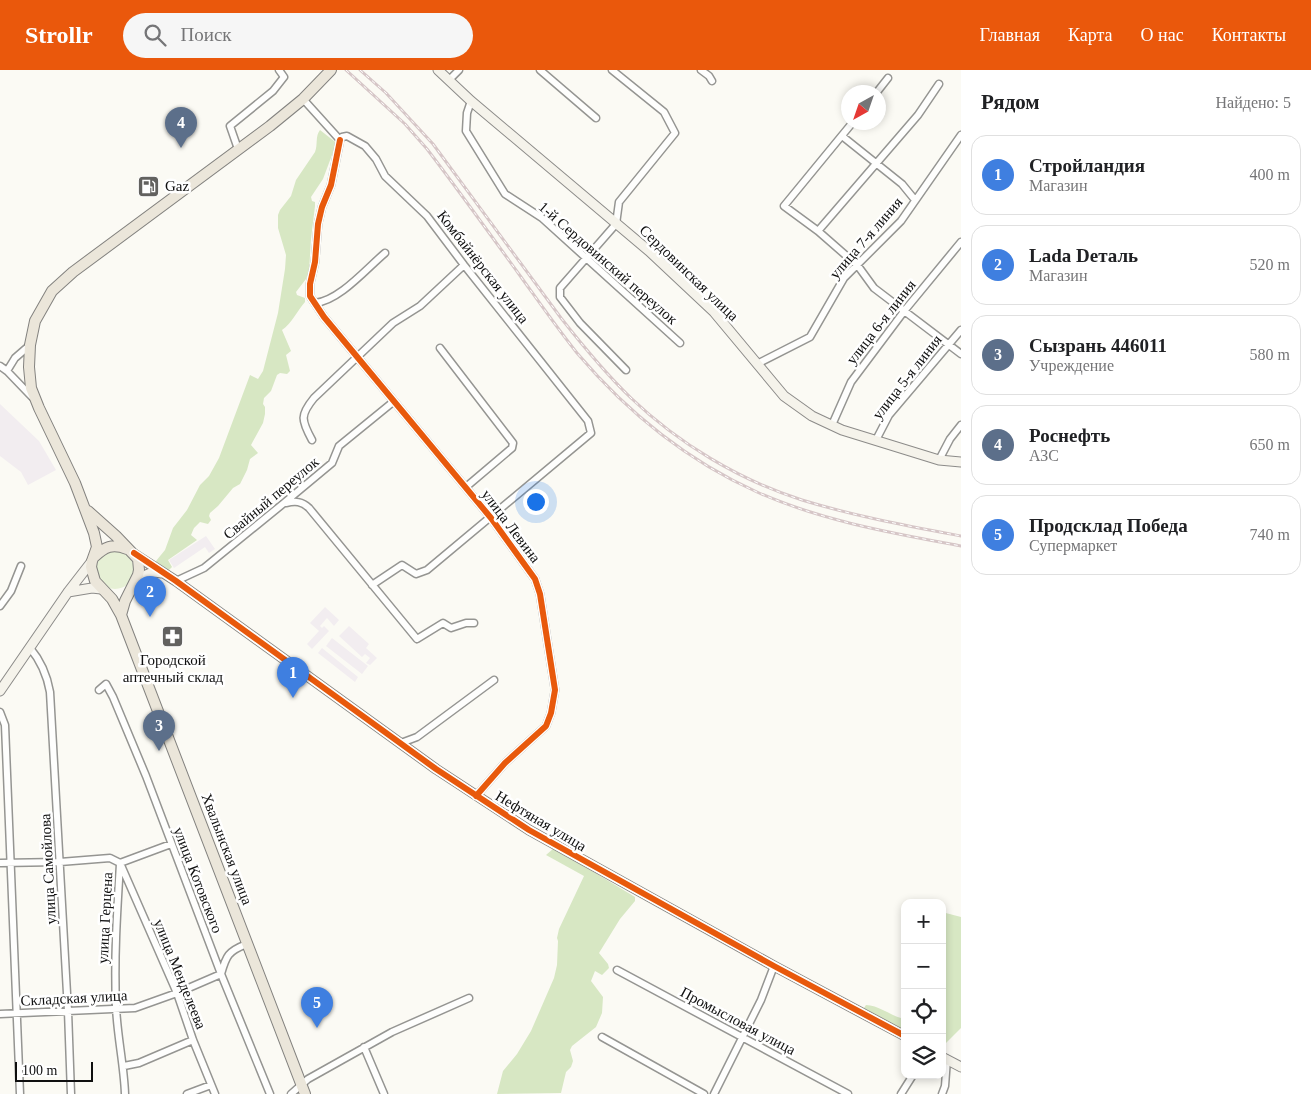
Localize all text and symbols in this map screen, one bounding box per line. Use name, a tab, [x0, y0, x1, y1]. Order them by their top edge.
search box	[123, 13, 473, 58]
icon: search	[141, 21, 169, 49]
text: Strollr	[25, 22, 93, 48]
text: Поиск	[181, 24, 232, 45]
text: Главная	[980, 25, 1040, 45]
text: Карта	[1068, 25, 1113, 45]
text: О нас	[1141, 25, 1184, 45]
text: Контакты	[1212, 25, 1286, 45]
north arrow	[841, 85, 886, 130]
text: Рядом	[981, 90, 1040, 114]
text: Найдено: 5	[1216, 94, 1291, 111]
pin: 4	[165, 107, 197, 148]
text: Стройландия	[1029, 155, 1145, 176]
text: 1	[994, 166, 1002, 183]
text: 400 m	[1250, 166, 1290, 183]
fuel station icon: Gaz	[137, 174, 161, 198]
text: Магазин	[1029, 177, 1087, 194]
place label: Gaz	[165, 178, 189, 194]
street label: улица 7-я линия	[826, 194, 906, 282]
street label: 1-й Сердовинский переулок	[536, 199, 681, 328]
street label: Комбайнёрская улица	[434, 207, 532, 327]
street label: Сердовинская улица	[637, 222, 742, 324]
text: Lada Dеталь	[1029, 245, 1138, 266]
text: 2	[994, 256, 1002, 273]
text: 520 m	[1250, 256, 1290, 273]
text: Магазин	[1029, 267, 1087, 284]
street label: улица 6-я линия	[843, 277, 919, 367]
street label: улица 5-я линия	[869, 332, 945, 422]
text: Сызрань 446011	[1029, 335, 1167, 356]
text: 3	[994, 346, 1002, 363]
text: 580 m	[1250, 346, 1290, 363]
text: Учреждение	[1029, 357, 1114, 374]
text: Роснефть	[1029, 425, 1110, 446]
text: 4	[994, 436, 1002, 453]
text: 650 m	[1250, 436, 1290, 453]
text: АЗС	[1029, 447, 1059, 464]
street label: Свайный переулок	[220, 453, 322, 542]
street label: улица Левина	[478, 486, 544, 566]
your location	[523, 489, 549, 515]
text: Продсклад Победа	[1029, 515, 1188, 536]
text: 5	[994, 526, 1002, 543]
text: 740 m	[1250, 526, 1290, 543]
text: Супермаркет	[1029, 537, 1117, 554]
pin: 2	[134, 576, 166, 617]
pharmacy icon: Городской аптечный склад	[161, 625, 185, 649]
place label: Городской аптечный склад	[123, 652, 224, 685]
pin: 1	[277, 657, 309, 698]
pin: 3	[143, 710, 175, 751]
street label: Нефтяная улица	[493, 788, 590, 855]
street label: Хвалынская улица	[198, 791, 256, 907]
street label: улица Самойлова	[37, 813, 59, 925]
street label: улица Котовского	[170, 825, 226, 935]
street label: улица Герцена	[95, 871, 115, 964]
map controls	[901, 899, 946, 1079]
button: +	[901, 899, 946, 944]
street label: улица Менделеева	[151, 917, 210, 1032]
button: −	[901, 944, 946, 989]
street label: Промысловая улица	[678, 984, 799, 1058]
street label: Складская улица	[20, 987, 128, 1009]
pin: 5	[301, 987, 333, 1028]
button: locate	[901, 989, 946, 1034]
button: layers	[901, 1034, 946, 1079]
scale bar	[15, 1059, 92, 1082]
text: 100 m	[22, 1063, 57, 1078]

